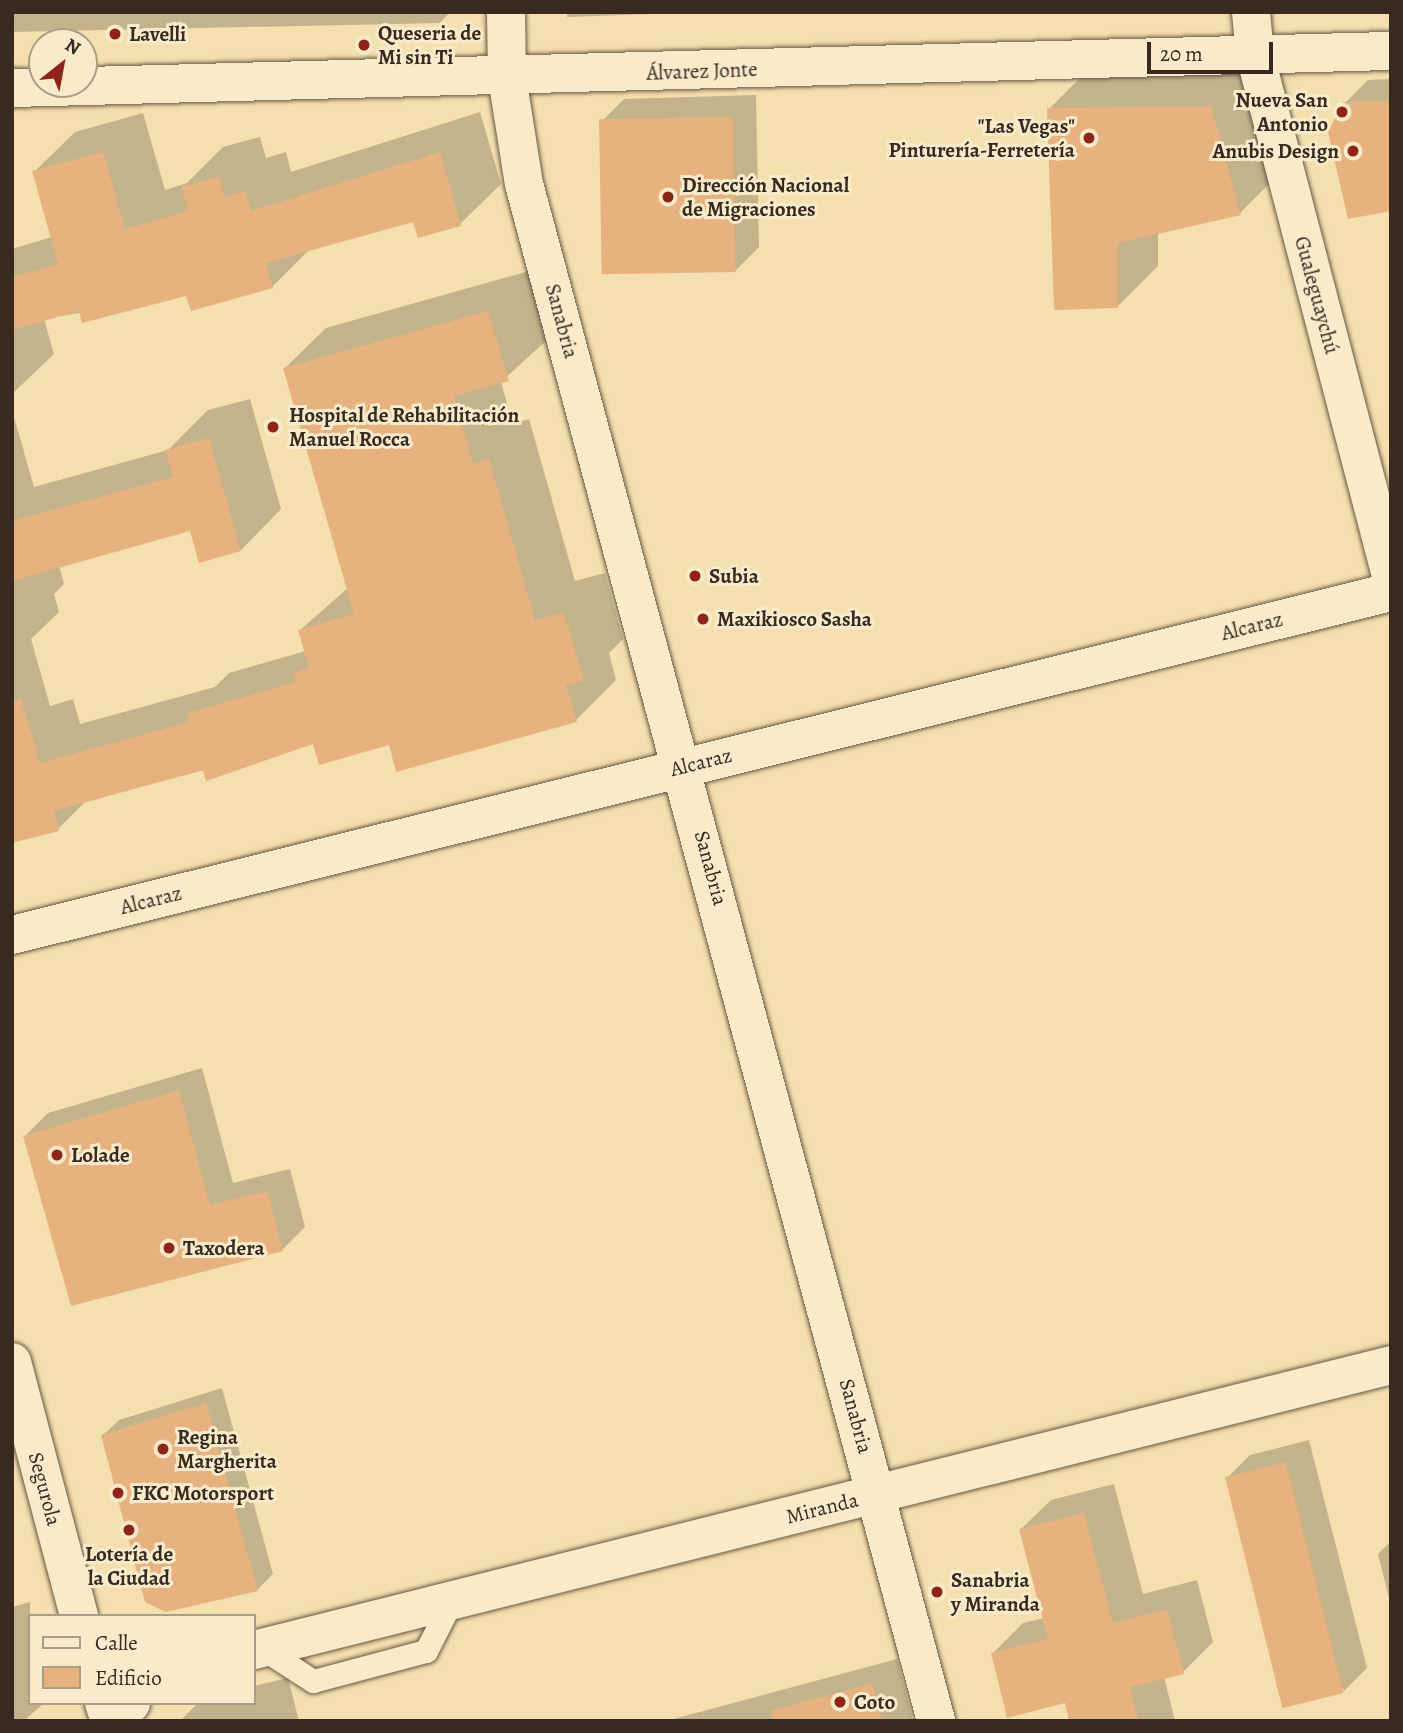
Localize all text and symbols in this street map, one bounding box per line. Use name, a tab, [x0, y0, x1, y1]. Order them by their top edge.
place label: Queseria de Mi sin Ti	[378, 20, 481, 70]
place label: Lavelli	[129, 21, 186, 47]
marker: Lavelli	[107, 26, 123, 42]
north arrow	[28, 28, 98, 98]
scale bar	[1151, 28, 1277, 72]
text: N	[60, 32, 85, 61]
marker: Queseria de Mi sin Ti	[356, 37, 372, 53]
text: 20 m	[1160, 40, 1203, 68]
street label: Álvarez Jonte	[646, 56, 758, 86]
place label: Nueva San Antonio	[1235, 87, 1328, 137]
marker: Nueva San Antonio	[1334, 104, 1350, 120]
place label: "Las Vegas" Pinturería-Ferretería	[889, 113, 1075, 163]
marker: "Las Vegas" Pinturería-Ferretería	[1081, 130, 1097, 146]
place label: Anubis Design	[1213, 138, 1339, 164]
marker: Anubis Design	[1345, 143, 1361, 159]
place label: Dirección Nacional de Migraciones	[682, 172, 849, 222]
marker: Dirección Nacional de Migraciones	[660, 189, 676, 205]
street label: Gualeguaychú	[1289, 233, 1345, 357]
street label: Sanabria	[540, 281, 584, 361]
place label: Hospital de Rehabilitación Manuel Rocca	[289, 402, 519, 452]
marker: Hospital de Rehabilitación Manuel Rocca	[263, 417, 283, 437]
place label: Subia	[709, 563, 759, 589]
marker: Subia	[687, 568, 703, 584]
place label: Maxikiosco Sasha	[717, 606, 872, 632]
street label: Alcaraz	[1219, 606, 1285, 646]
marker: Maxikiosco Sasha	[695, 611, 711, 627]
street label: Alcaraz	[668, 742, 734, 782]
street label: Sanabria	[689, 828, 733, 908]
street label: Alcaraz	[118, 880, 184, 920]
place label: Lolade	[71, 1142, 130, 1168]
marker: Lolade	[49, 1147, 65, 1163]
place label: Taxodera	[183, 1235, 265, 1261]
marker: Taxodera	[161, 1240, 177, 1256]
street label: Sanabria	[834, 1376, 878, 1456]
place label: Regina Margherita	[177, 1424, 277, 1474]
marker: Regina Margherita	[155, 1441, 171, 1457]
street label: Segurola	[23, 1450, 67, 1528]
place label: FKC Motorsport	[132, 1480, 274, 1506]
marker: FKC Motorsport	[110, 1485, 126, 1501]
street label: Miranda	[783, 1487, 861, 1529]
marker: Lotería de la Ciudad	[121, 1522, 137, 1538]
place label: Lotería de la Ciudad	[85, 1541, 173, 1591]
place label: Sanabria y Miranda	[951, 1567, 1040, 1617]
marker: Sanabria y Miranda	[929, 1584, 945, 1600]
legend	[28, 1614, 256, 1705]
text: Calle	[95, 1629, 138, 1657]
text: Edificio	[95, 1664, 162, 1692]
place label: Coto	[854, 1689, 895, 1715]
marker: Coto	[832, 1694, 848, 1710]

